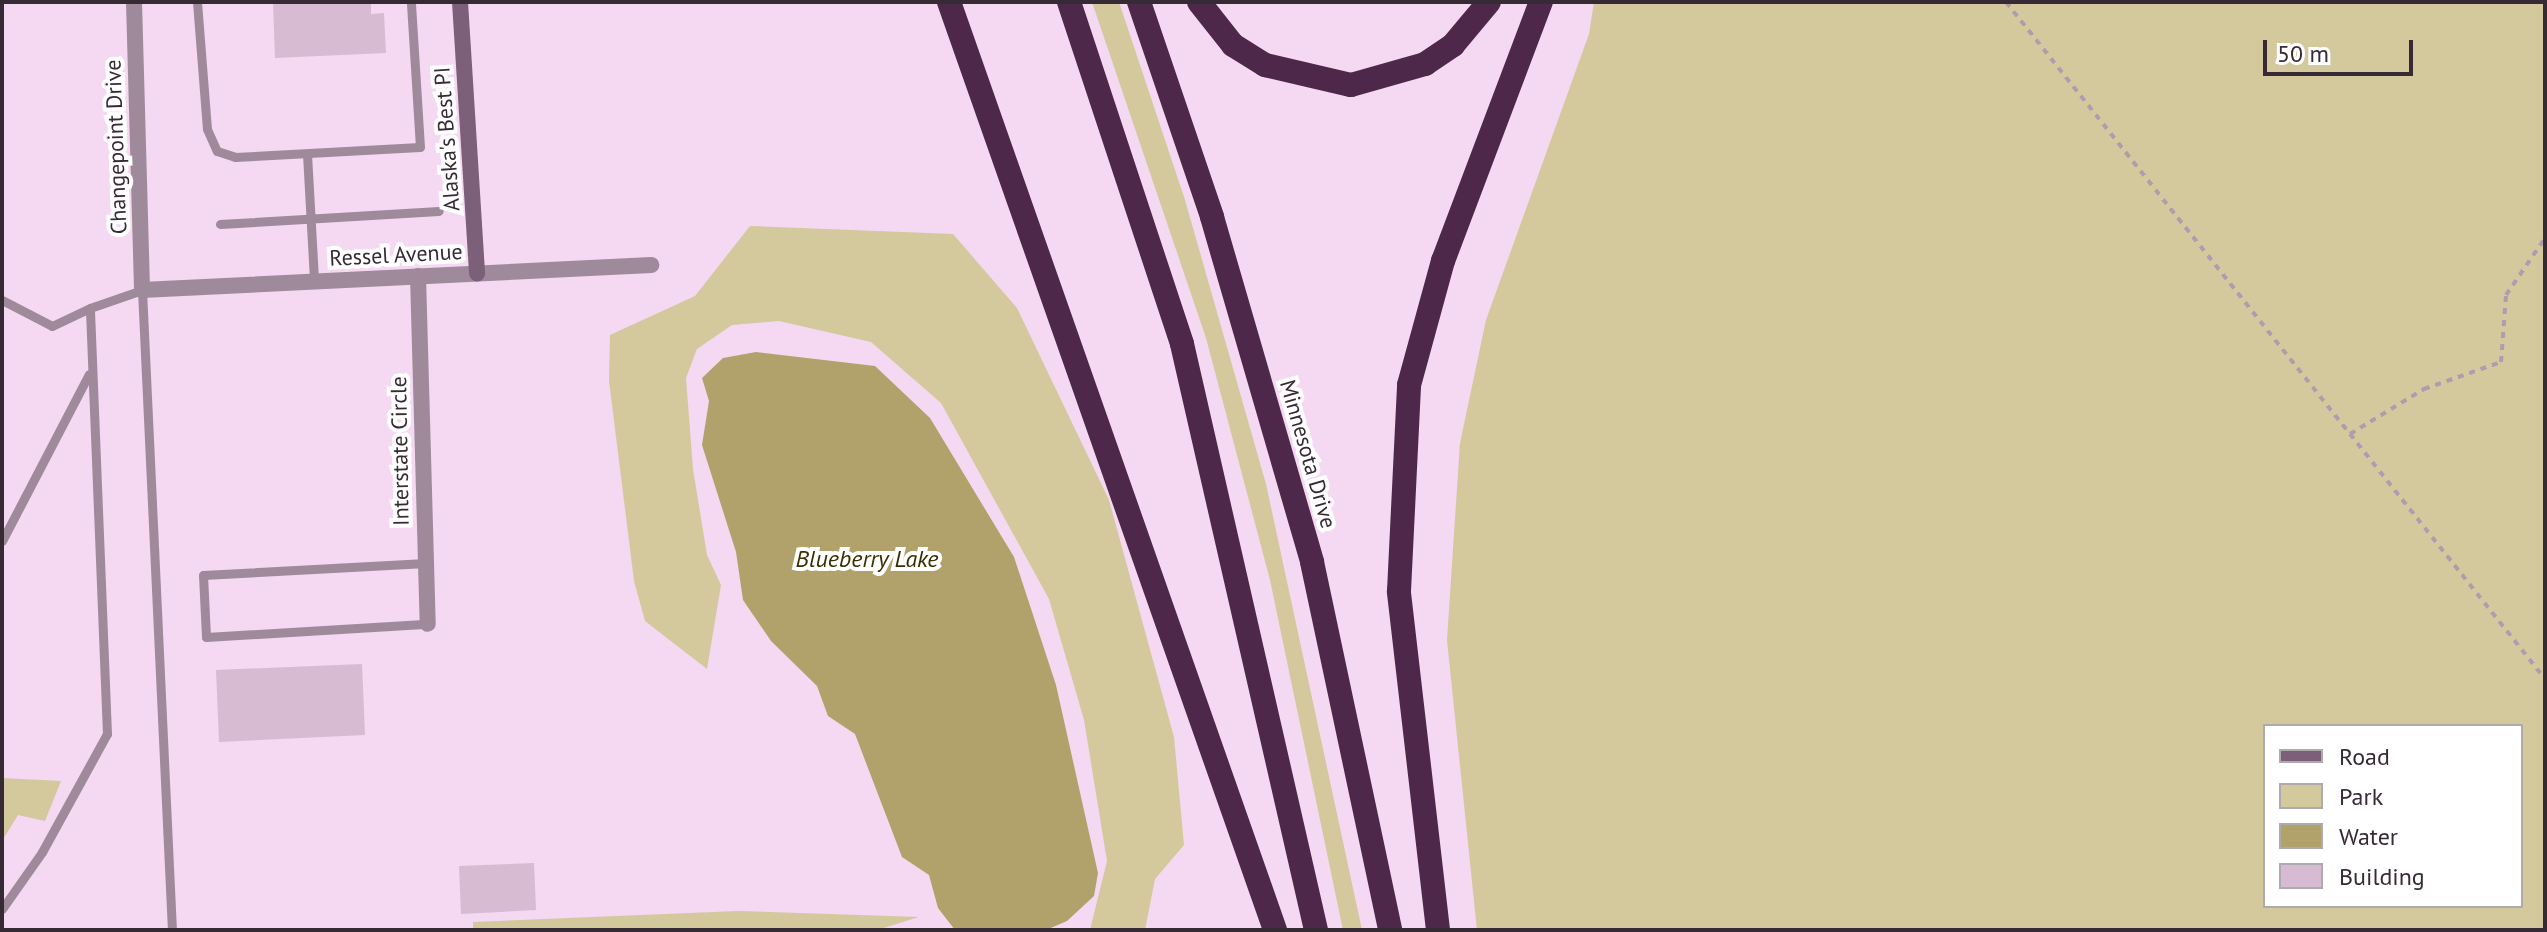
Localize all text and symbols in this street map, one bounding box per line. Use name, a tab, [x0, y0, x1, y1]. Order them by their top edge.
scale bar	[2267, 24, 2417, 74]
text: 50 m	[2277, 38, 2329, 69]
street label: Changepoint Drive	[100, 59, 132, 235]
street label: Alaska's Best PI	[429, 66, 465, 212]
street label: Ressel Avenue	[328, 238, 464, 272]
street label: Interstate Circle	[385, 376, 415, 526]
street label: Minnesota Drive	[1274, 377, 1342, 531]
water label: Blueberry Lake	[795, 545, 939, 573]
legend	[2263, 724, 2523, 908]
text: Road	[2339, 741, 2390, 772]
text: Park	[2339, 781, 2383, 812]
text: Water	[2339, 821, 2398, 852]
text: Building	[2339, 861, 2425, 892]

